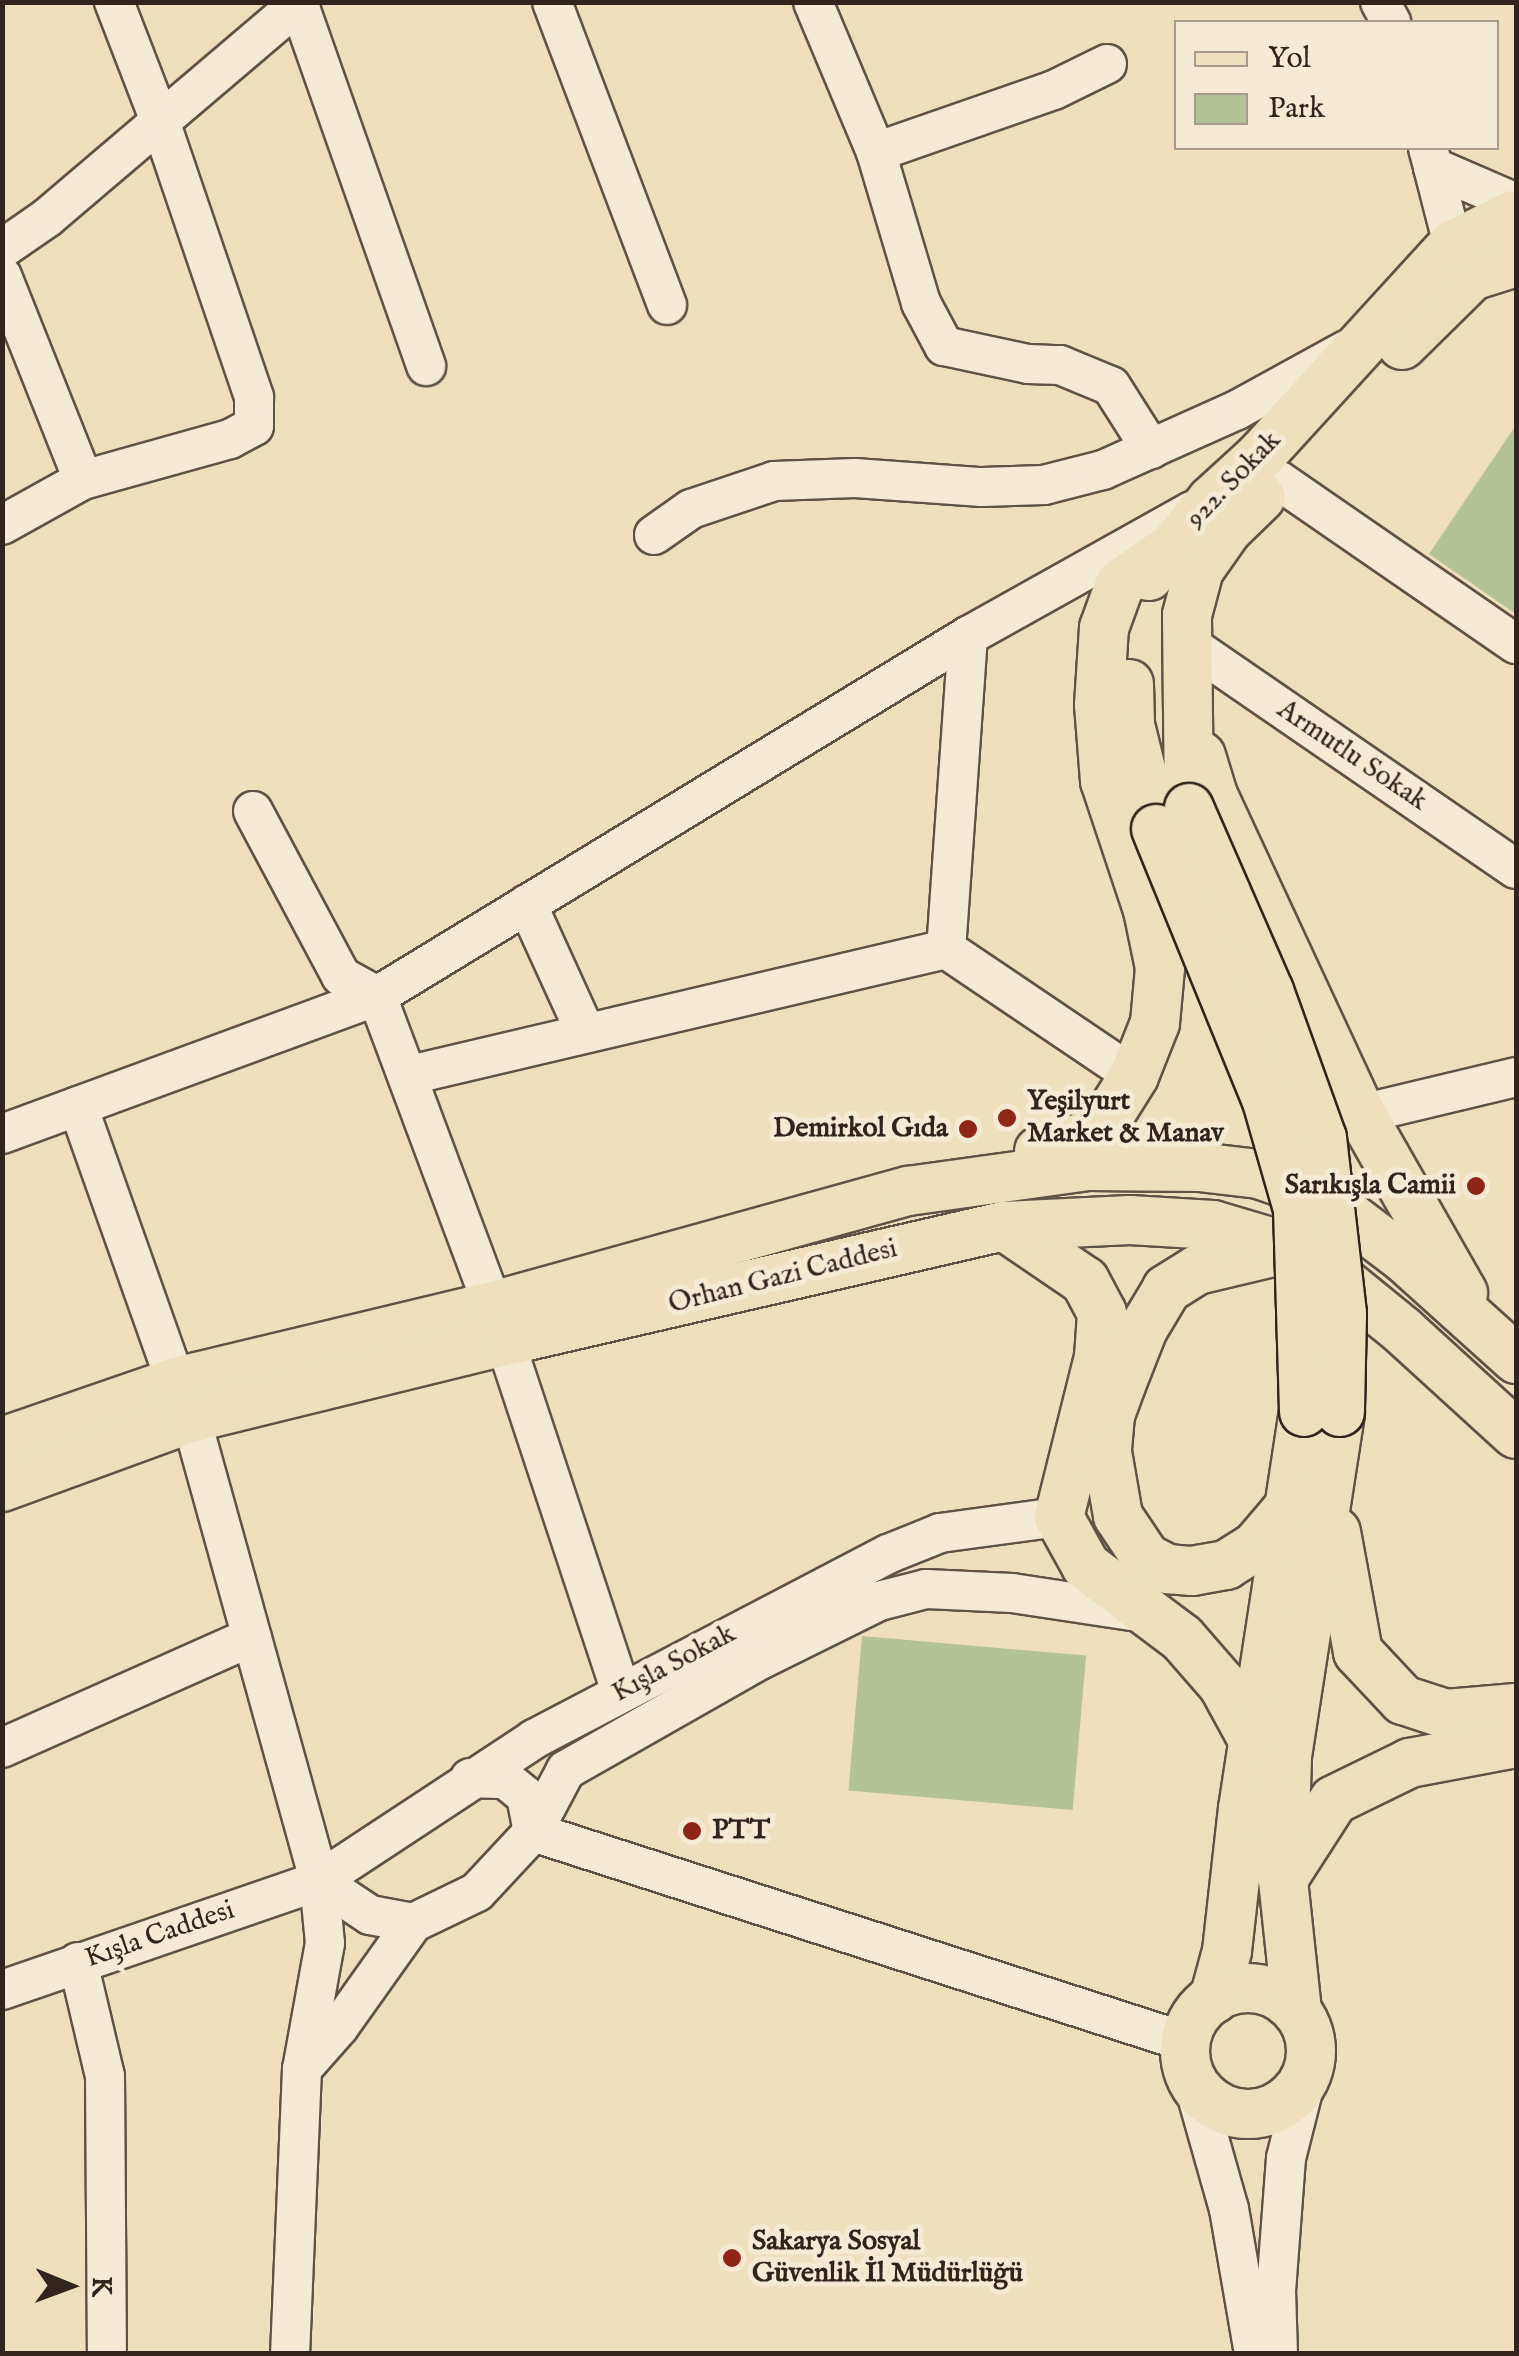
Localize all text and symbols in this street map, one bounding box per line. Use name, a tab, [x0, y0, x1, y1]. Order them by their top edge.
legend	[1174, 20, 1499, 150]
text: Yol	[1268, 40, 1311, 78]
text: Park	[1268, 90, 1325, 128]
street label: 922. Sokak	[1180, 424, 1288, 536]
street label: Armutlu Sokak	[1270, 693, 1434, 819]
place label: Yeşilyurt Market & Manav	[1027, 1085, 1224, 1151]
marker: Yeşilyurt Market & Manav	[996, 1107, 1018, 1129]
place label: Demirkol Gıda	[773, 1112, 948, 1146]
marker: Demirkol Gıda	[957, 1118, 979, 1140]
place label: Sarıkışla Camii	[1285, 1169, 1456, 1203]
marker: Sarıkışla Camii	[1465, 1175, 1487, 1197]
street label: Orhan Gazi Caddesi	[665, 1232, 901, 1322]
street label: Kışla Sokak	[607, 1618, 741, 1710]
place label: PTT	[712, 1814, 770, 1848]
marker: PTT	[681, 1820, 703, 1842]
street label: Kışla Caddesi	[81, 1894, 239, 1976]
place label: Sakarya Sosyal Güvenlik İl Müdürlüğü	[752, 2225, 1023, 2291]
north arrow	[20, 2236, 120, 2336]
marker: Sakarya Sosyal Güvenlik İl Müdürlüğü	[721, 2247, 743, 2269]
text: K	[83, 2276, 118, 2297]

